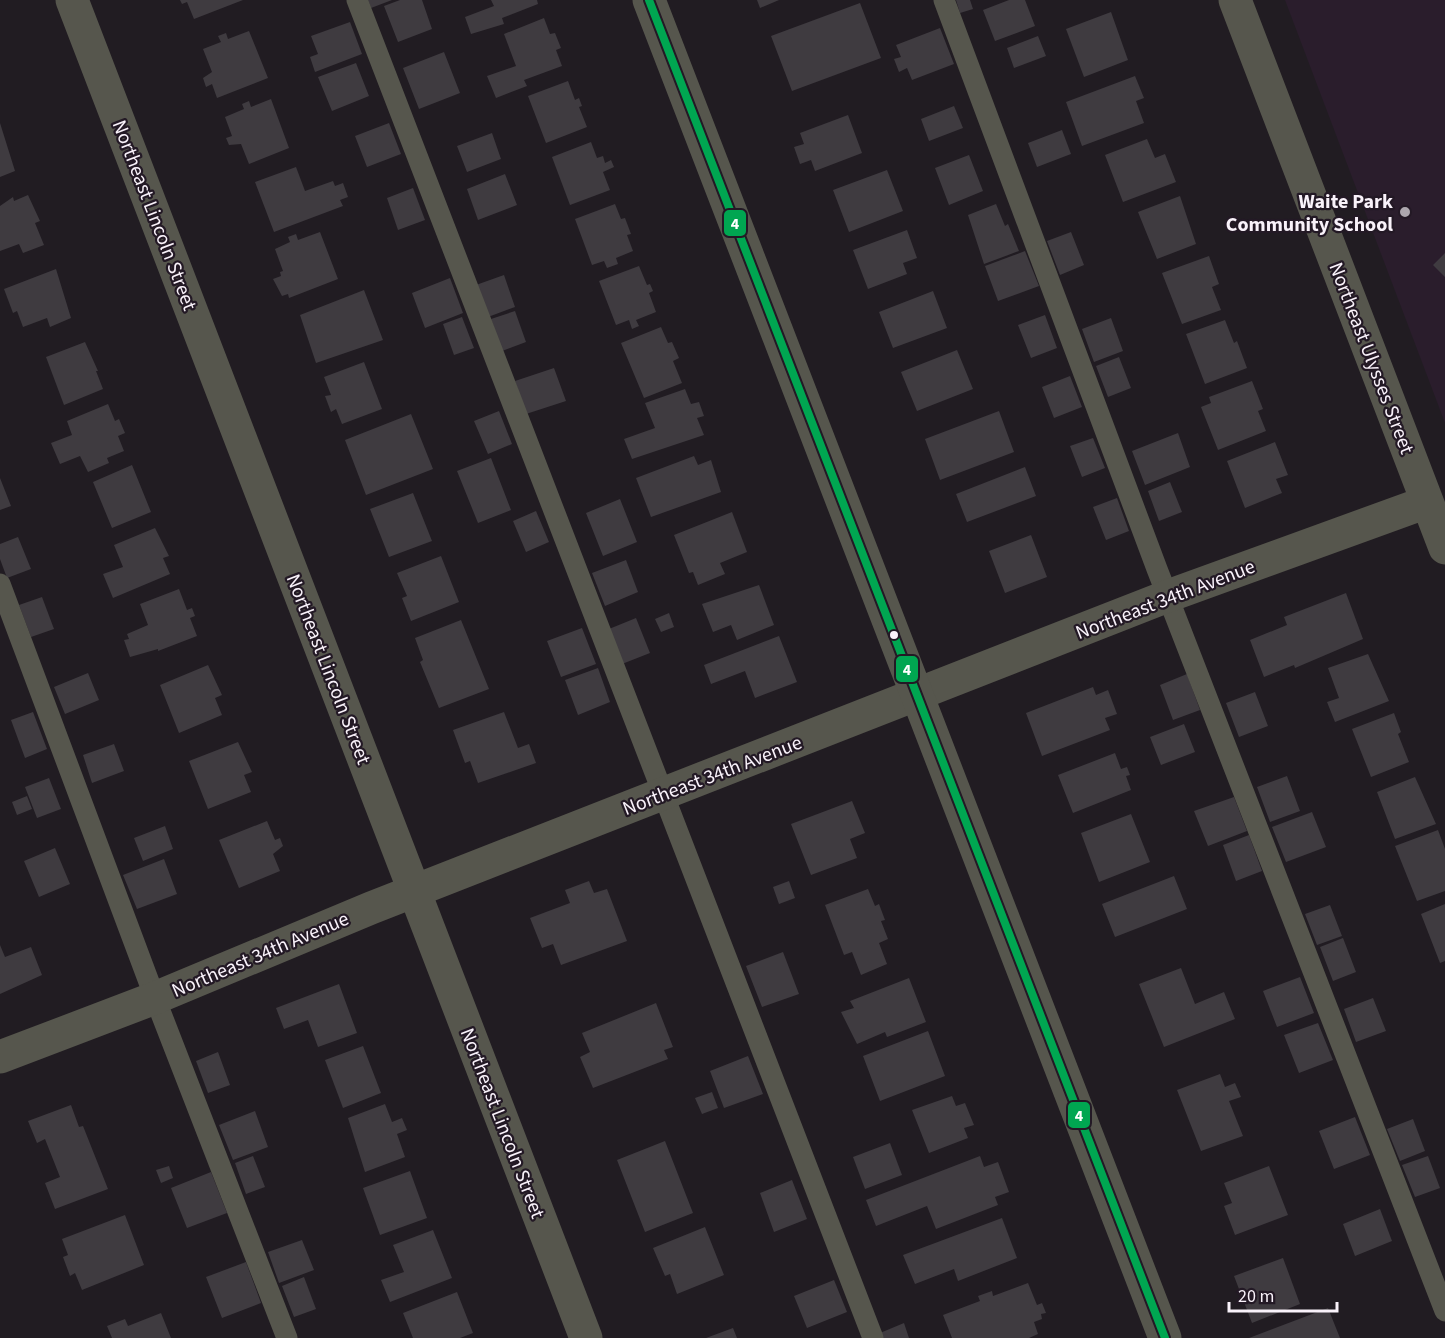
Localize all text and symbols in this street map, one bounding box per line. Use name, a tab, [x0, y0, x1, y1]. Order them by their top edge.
street label: Northeast Lincoln Street	[105, 116, 203, 315]
place label: Waite Park Community School	[1226, 188, 1393, 239]
marker: Waite Park Community School	[1398, 205, 1412, 219]
line badge: 4	[723, 209, 747, 237]
text: 4	[731, 213, 740, 235]
street label: Northeast Ulysses Street	[1322, 258, 1421, 459]
street label: Northeast 34th Avenue	[1072, 553, 1259, 647]
street label: Northeast Lincoln Street	[279, 570, 377, 769]
unlabelled marker	[888, 629, 900, 641]
line badge: 4	[895, 655, 919, 683]
text: 4	[903, 659, 912, 681]
street label: Northeast 34th Avenue	[619, 729, 806, 823]
street label: Northeast 34th Avenue	[167, 905, 353, 1005]
street label: Northeast Lincoln Street	[453, 1024, 551, 1223]
line badge: 4	[1067, 1101, 1091, 1129]
text: 4	[1075, 1105, 1084, 1127]
scale bar	[1229, 1275, 1337, 1313]
text: 20 m	[1238, 1284, 1274, 1309]

